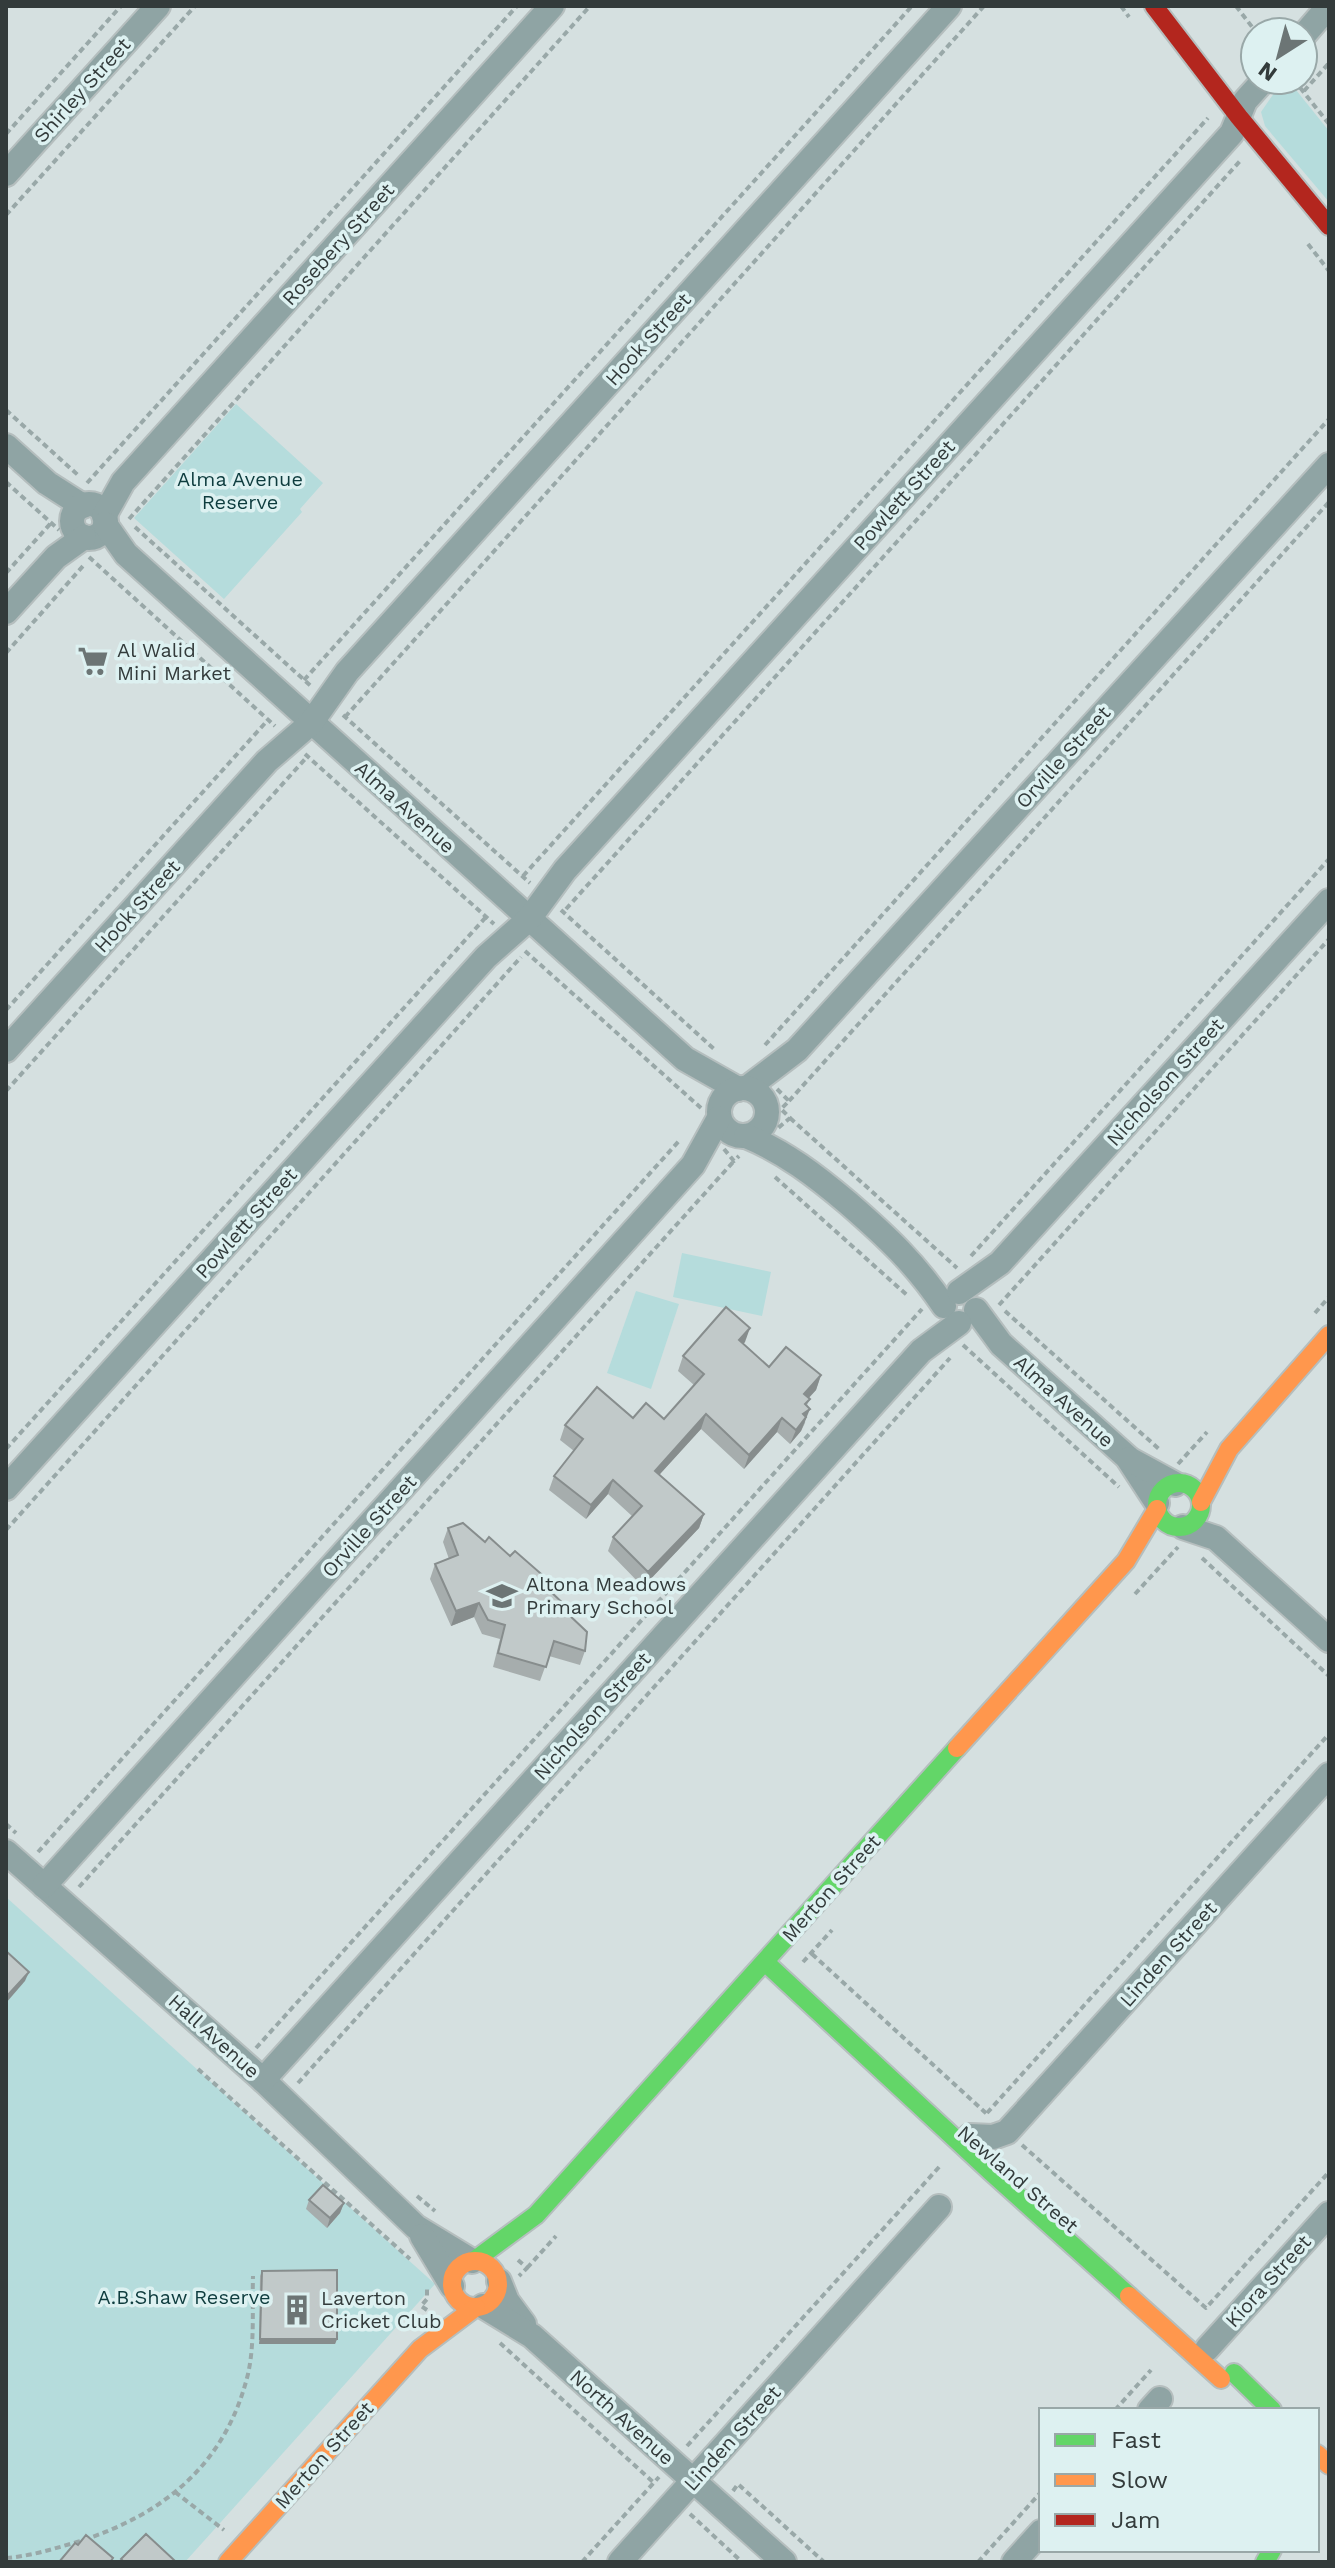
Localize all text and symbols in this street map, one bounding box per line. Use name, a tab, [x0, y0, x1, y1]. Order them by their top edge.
north arrow	[1239, 16, 1319, 96]
street label: Shirley Street	[29, 32, 136, 147]
text: N	[1254, 57, 1281, 87]
street label: Rosebery Street	[277, 178, 400, 310]
street label: Hook Street	[600, 287, 696, 390]
street label: Powlett Street	[848, 434, 960, 555]
park label: Alma Avenue Reserve	[177, 467, 303, 514]
place label: Al Walid Mini Market	[117, 638, 232, 685]
supermarket icon: Al Walid Mini Market	[76, 644, 110, 678]
street label: Orville Street	[1011, 700, 1116, 813]
street label: Alma Avenue	[350, 756, 460, 858]
street label: Hook Street	[89, 854, 185, 957]
street label: Nicholson Street	[1101, 1013, 1229, 1151]
street label: Powlett Street	[190, 1162, 302, 1283]
street label: Alma Avenue	[1009, 1350, 1119, 1452]
street label: Orville Street	[317, 1469, 422, 1582]
place label: Altona Meadows Primary School	[526, 1572, 686, 1619]
school or university icon: Altona Meadows Primary School	[485, 1579, 519, 1613]
street label: Nicholson Street	[528, 1647, 656, 1785]
street label: Merton Street	[777, 1829, 886, 1946]
street label: Linden Street	[1115, 1896, 1222, 2012]
street label: Hall Avenue	[164, 1989, 264, 2083]
street label: Newland Street	[953, 2120, 1084, 2238]
street label: Kiora Street	[1220, 2229, 1316, 2332]
park label: A.B.Shaw Reserve	[97, 2285, 271, 2309]
place label: Laverton Cricket Club	[321, 2286, 442, 2333]
building icon: Laverton Cricket Club	[280, 2293, 314, 2327]
street label: North Avenue	[565, 2364, 679, 2470]
street label: Linden Street	[679, 2380, 786, 2496]
street label: Merton Street	[270, 2396, 379, 2513]
legend	[1039, 2408, 1319, 2552]
text: Fast	[1111, 2426, 1161, 2454]
text: Slow	[1111, 2466, 1168, 2494]
text: Jam	[1111, 2506, 1161, 2534]

